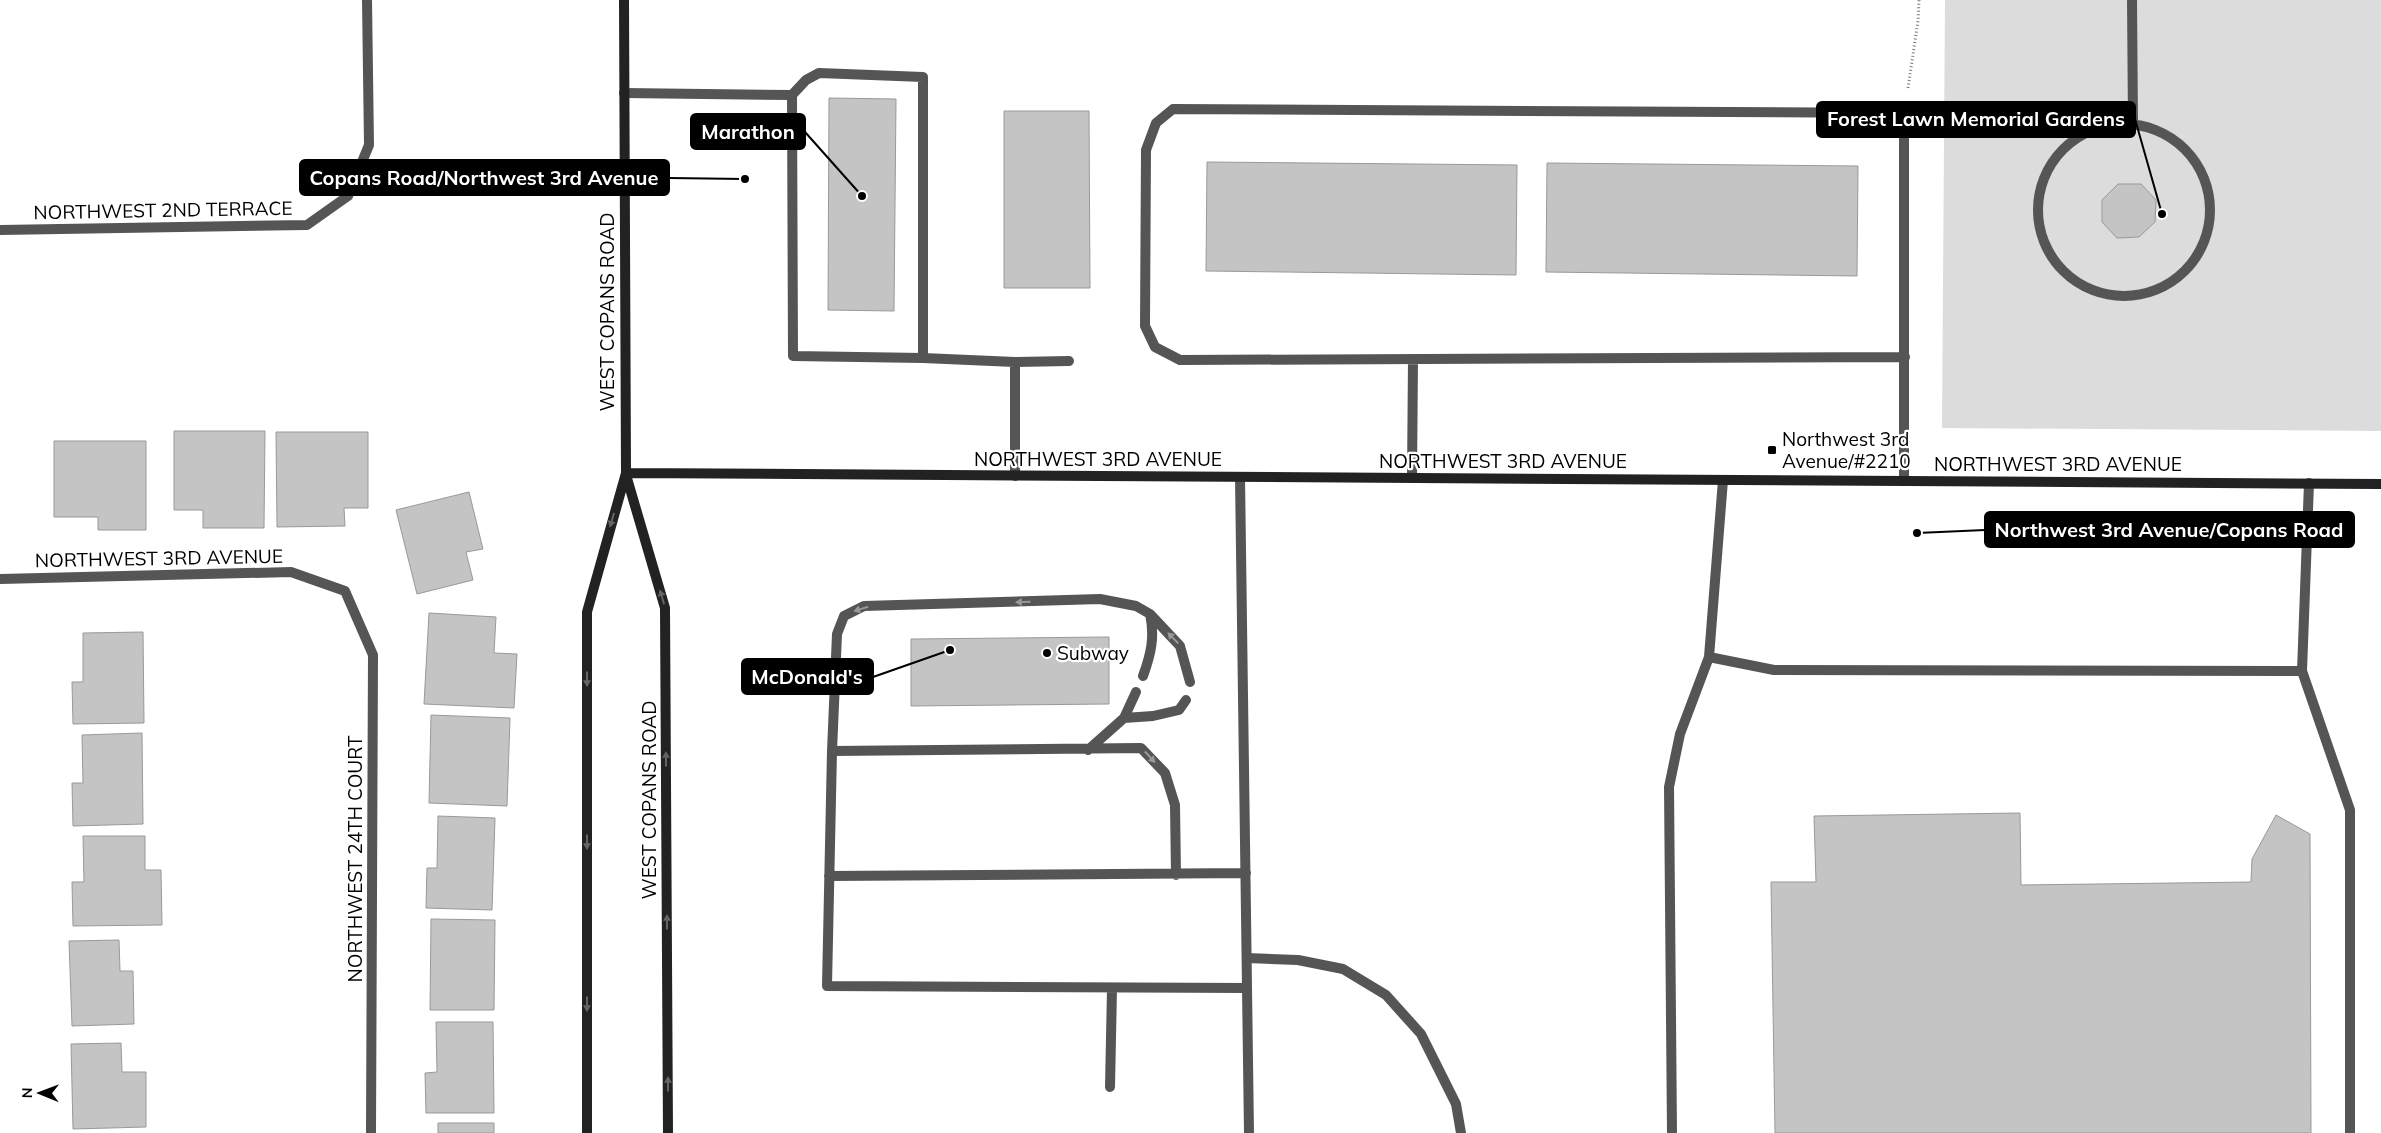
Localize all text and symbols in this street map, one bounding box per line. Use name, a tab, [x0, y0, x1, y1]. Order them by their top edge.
callout: Forest Lawn Memorial Gardens	[1817, 102, 2135, 137]
text: Forest Lawn Memorial Gardens	[1827, 106, 2125, 131]
callout: Marathon	[691, 114, 805, 149]
text: Marathon	[701, 119, 795, 144]
callout: Copans Road/Northwest 3rd Avenue	[300, 160, 669, 195]
text: Copans Road/Northwest 3rd Avenue	[310, 165, 658, 190]
street label: NORTHWEST 2ND TERRACE	[33, 196, 293, 224]
street label: WEST COPANS ROAD	[595, 213, 619, 411]
place label: Northwest 3rd Avenue/#2210	[1782, 427, 1911, 473]
marker: Northwest 3rd Avenue/#2210	[1766, 444, 1778, 456]
street label: NORTHWEST 3RD AVENUE	[974, 447, 1222, 471]
street label: NORTHWEST 3RD AVENUE	[1379, 449, 1627, 473]
street label: NORTHWEST 3RD AVENUE	[1934, 452, 2182, 476]
callout: Northwest 3rd Avenue/Copans Road	[1985, 512, 2354, 547]
one-way arrow	[608, 513, 616, 528]
text: Northwest 3rd Avenue/Copans Road	[1995, 517, 2343, 542]
street label: NORTHWEST 3RD AVENUE	[35, 544, 283, 572]
one-way arrow	[657, 590, 665, 605]
one-way arrow	[1015, 598, 1031, 606]
one-way arrow	[853, 605, 868, 613]
one-way arrow	[1167, 632, 1179, 644]
place label: Subway	[1057, 641, 1129, 665]
marker: Subway	[1041, 647, 1053, 659]
callout: McDonald's	[742, 659, 873, 694]
text: McDonald's	[751, 664, 863, 689]
one-way arrow	[583, 671, 591, 687]
street label: WEST COPANS ROAD	[637, 701, 661, 899]
street label: NORTHWEST 24TH COURT	[343, 735, 367, 982]
one-way arrow	[662, 751, 670, 767]
one-way arrow	[1144, 751, 1156, 763]
one-way arrow	[583, 834, 591, 850]
one-way arrow	[663, 914, 671, 930]
one-way arrow	[583, 996, 591, 1012]
north arrow	[15, 1068, 65, 1118]
one-way arrow	[664, 1076, 672, 1092]
text: N	[18, 1087, 36, 1098]

